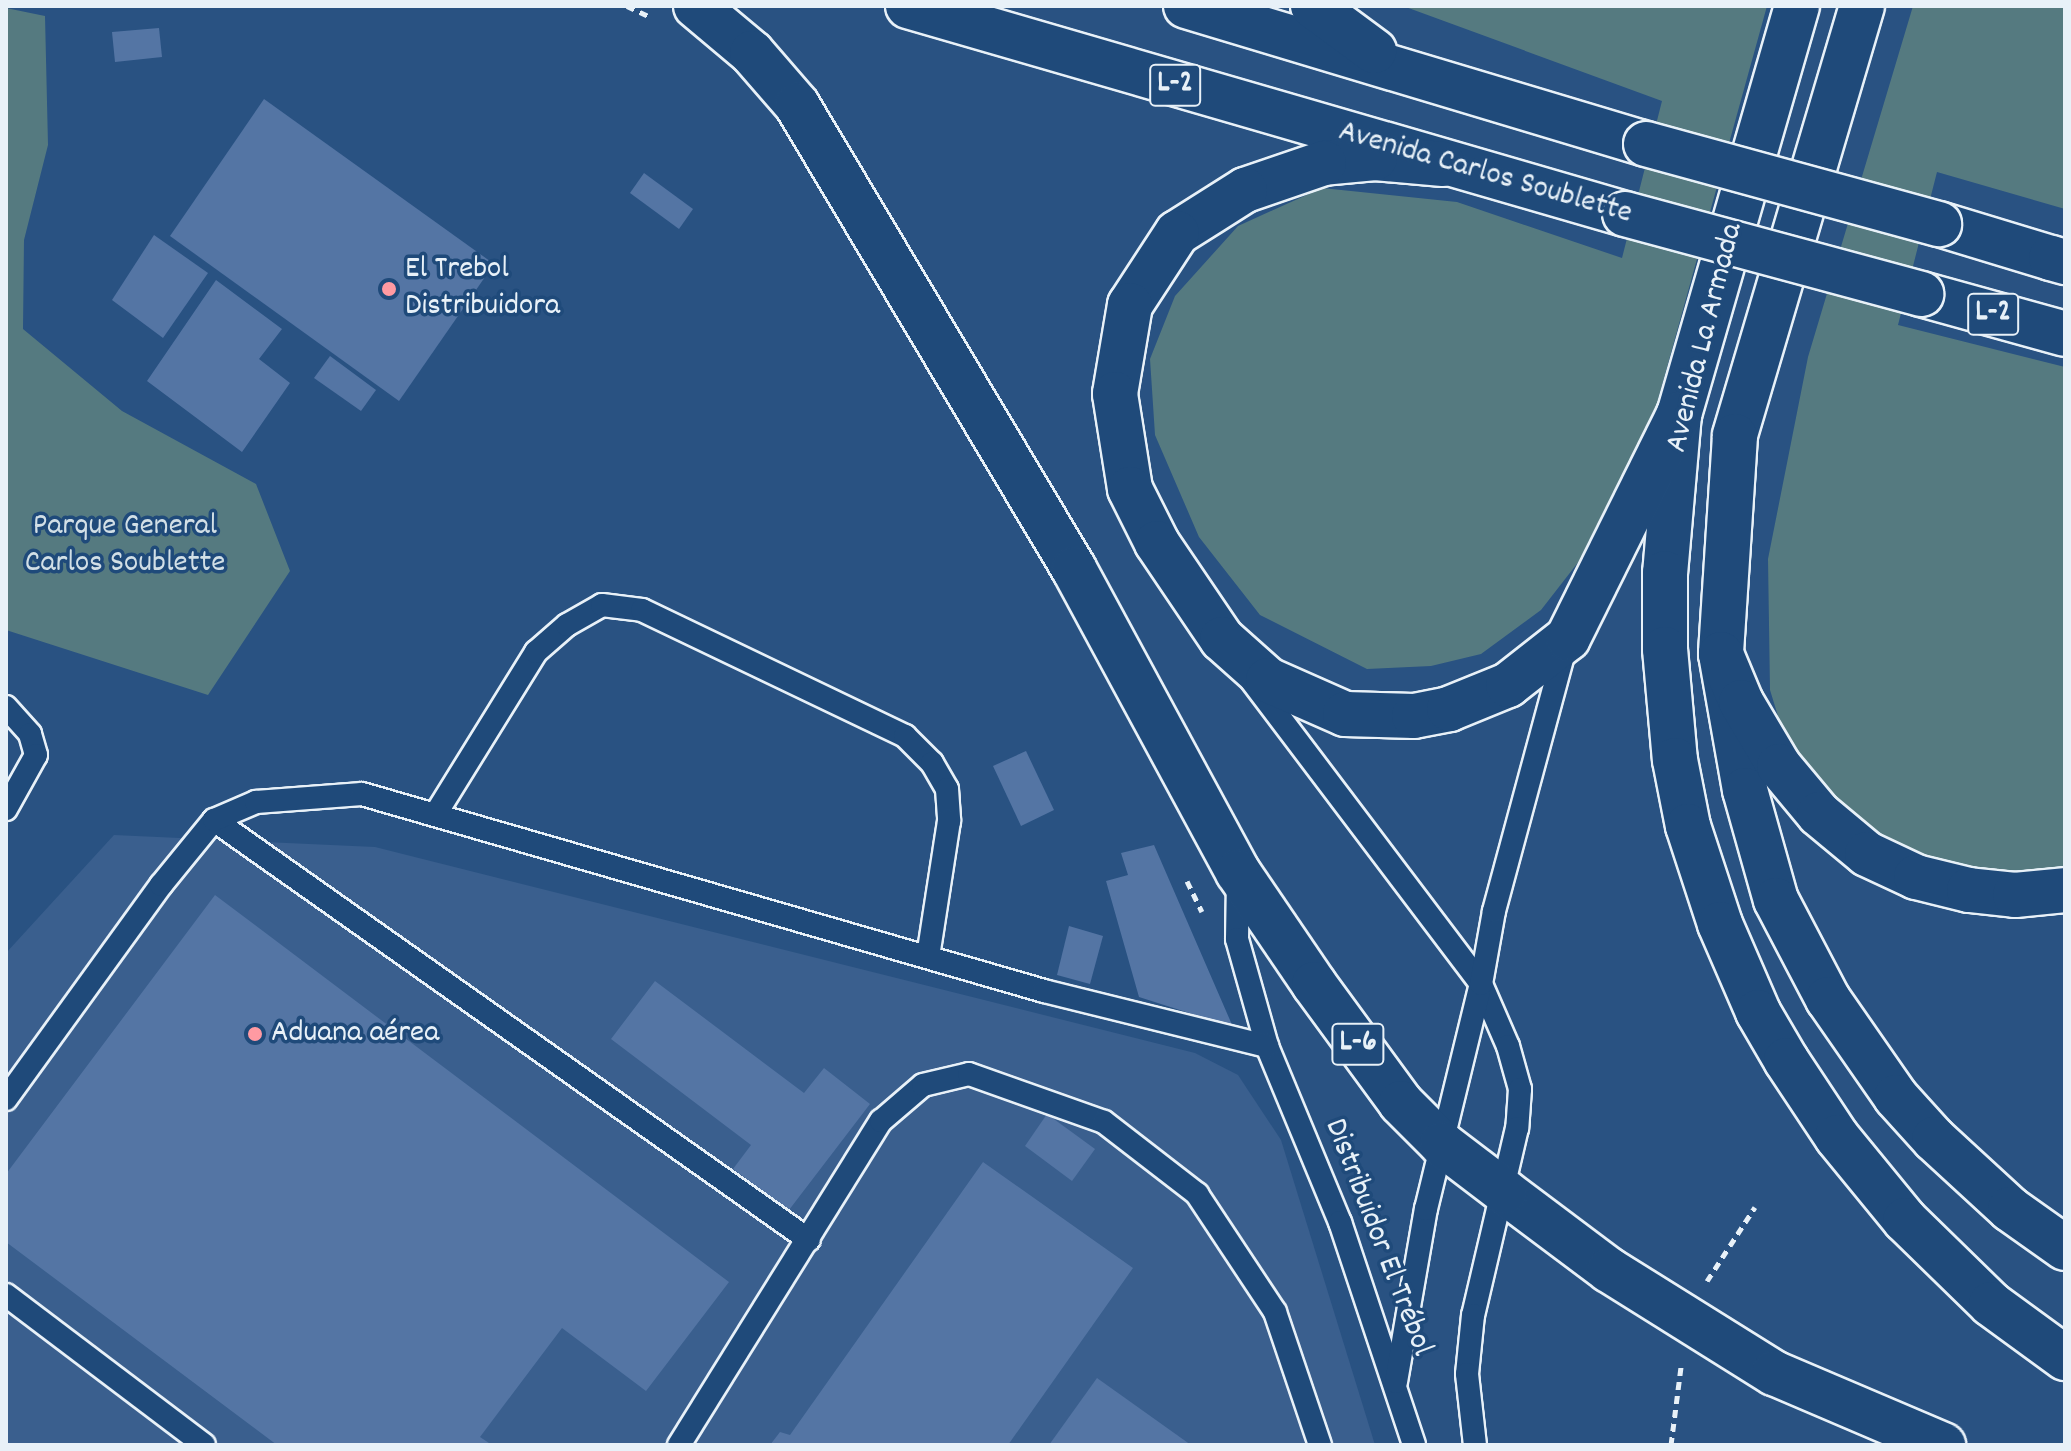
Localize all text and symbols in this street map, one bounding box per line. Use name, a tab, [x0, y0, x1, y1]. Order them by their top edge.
road number: L-2	[1149, 59, 1201, 111]
street label: Avenida Carlos Soublette	[1334, 114, 1636, 234]
street label: Avenida La Armada	[1659, 220, 1753, 456]
place label: El Trebol Distribuidora	[405, 252, 560, 327]
marker: El Trebol Distribuidora	[380, 280, 398, 298]
road number: L-2	[1967, 288, 2019, 340]
park label: Parque General Carlos Soublette	[25, 509, 225, 584]
place label: Aduana aérea	[271, 1015, 439, 1053]
road number: L-6	[1330, 1018, 1386, 1070]
marker: Aduana aérea	[246, 1025, 264, 1043]
street label: Distribuidor El Trébol	[1314, 1114, 1440, 1362]

